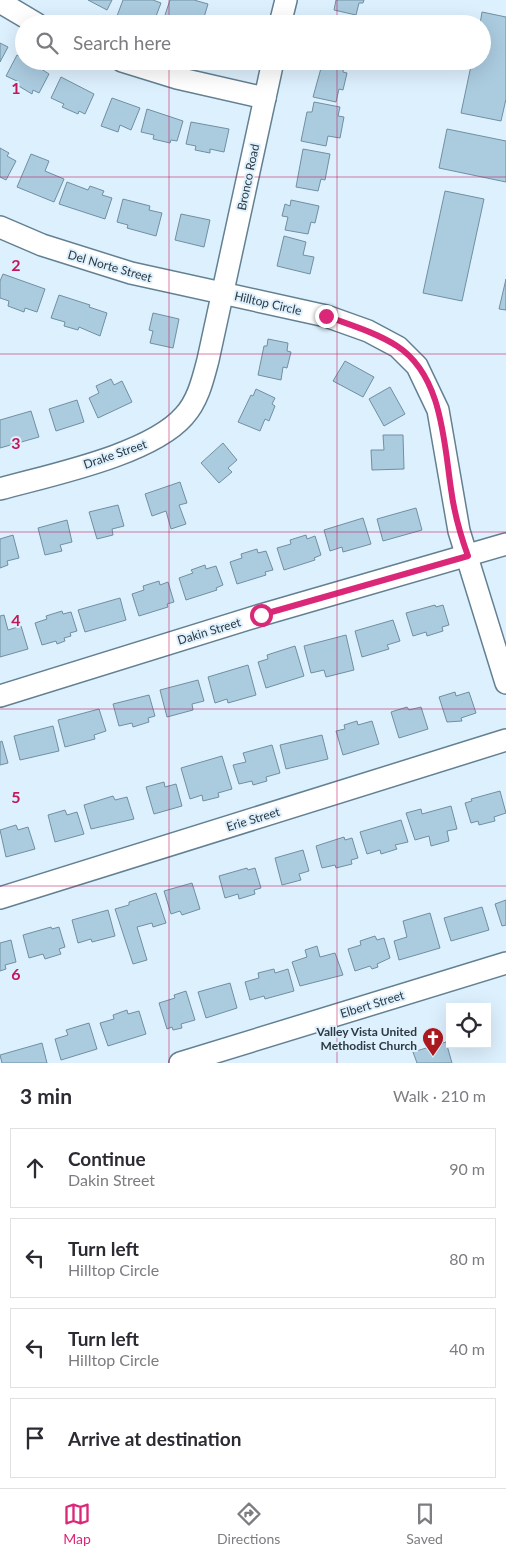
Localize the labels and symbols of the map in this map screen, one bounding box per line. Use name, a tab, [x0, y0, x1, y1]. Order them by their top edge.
text: 1	[11, 78, 21, 97]
street label: Bronco Road	[234, 142, 262, 212]
street label: Del Norte Street	[66, 247, 154, 285]
text: 2	[11, 255, 21, 274]
street label: Hilltop Circle	[233, 288, 303, 318]
route end	[315, 305, 338, 328]
text: 3	[11, 433, 21, 452]
street label: Drake Street	[81, 436, 149, 472]
route start	[250, 604, 273, 627]
text: 4	[11, 610, 21, 629]
street label: Dakin Street	[176, 614, 243, 648]
text: 5	[11, 787, 21, 806]
street label: Erie Street	[225, 804, 282, 834]
text: 6	[11, 964, 21, 983]
street label: Elbert Street	[338, 987, 406, 1021]
place label: Valley Vista United Methodist Church	[316, 1024, 417, 1053]
church icon: Valley Vista United Methodist Church	[421, 1026, 445, 1057]

